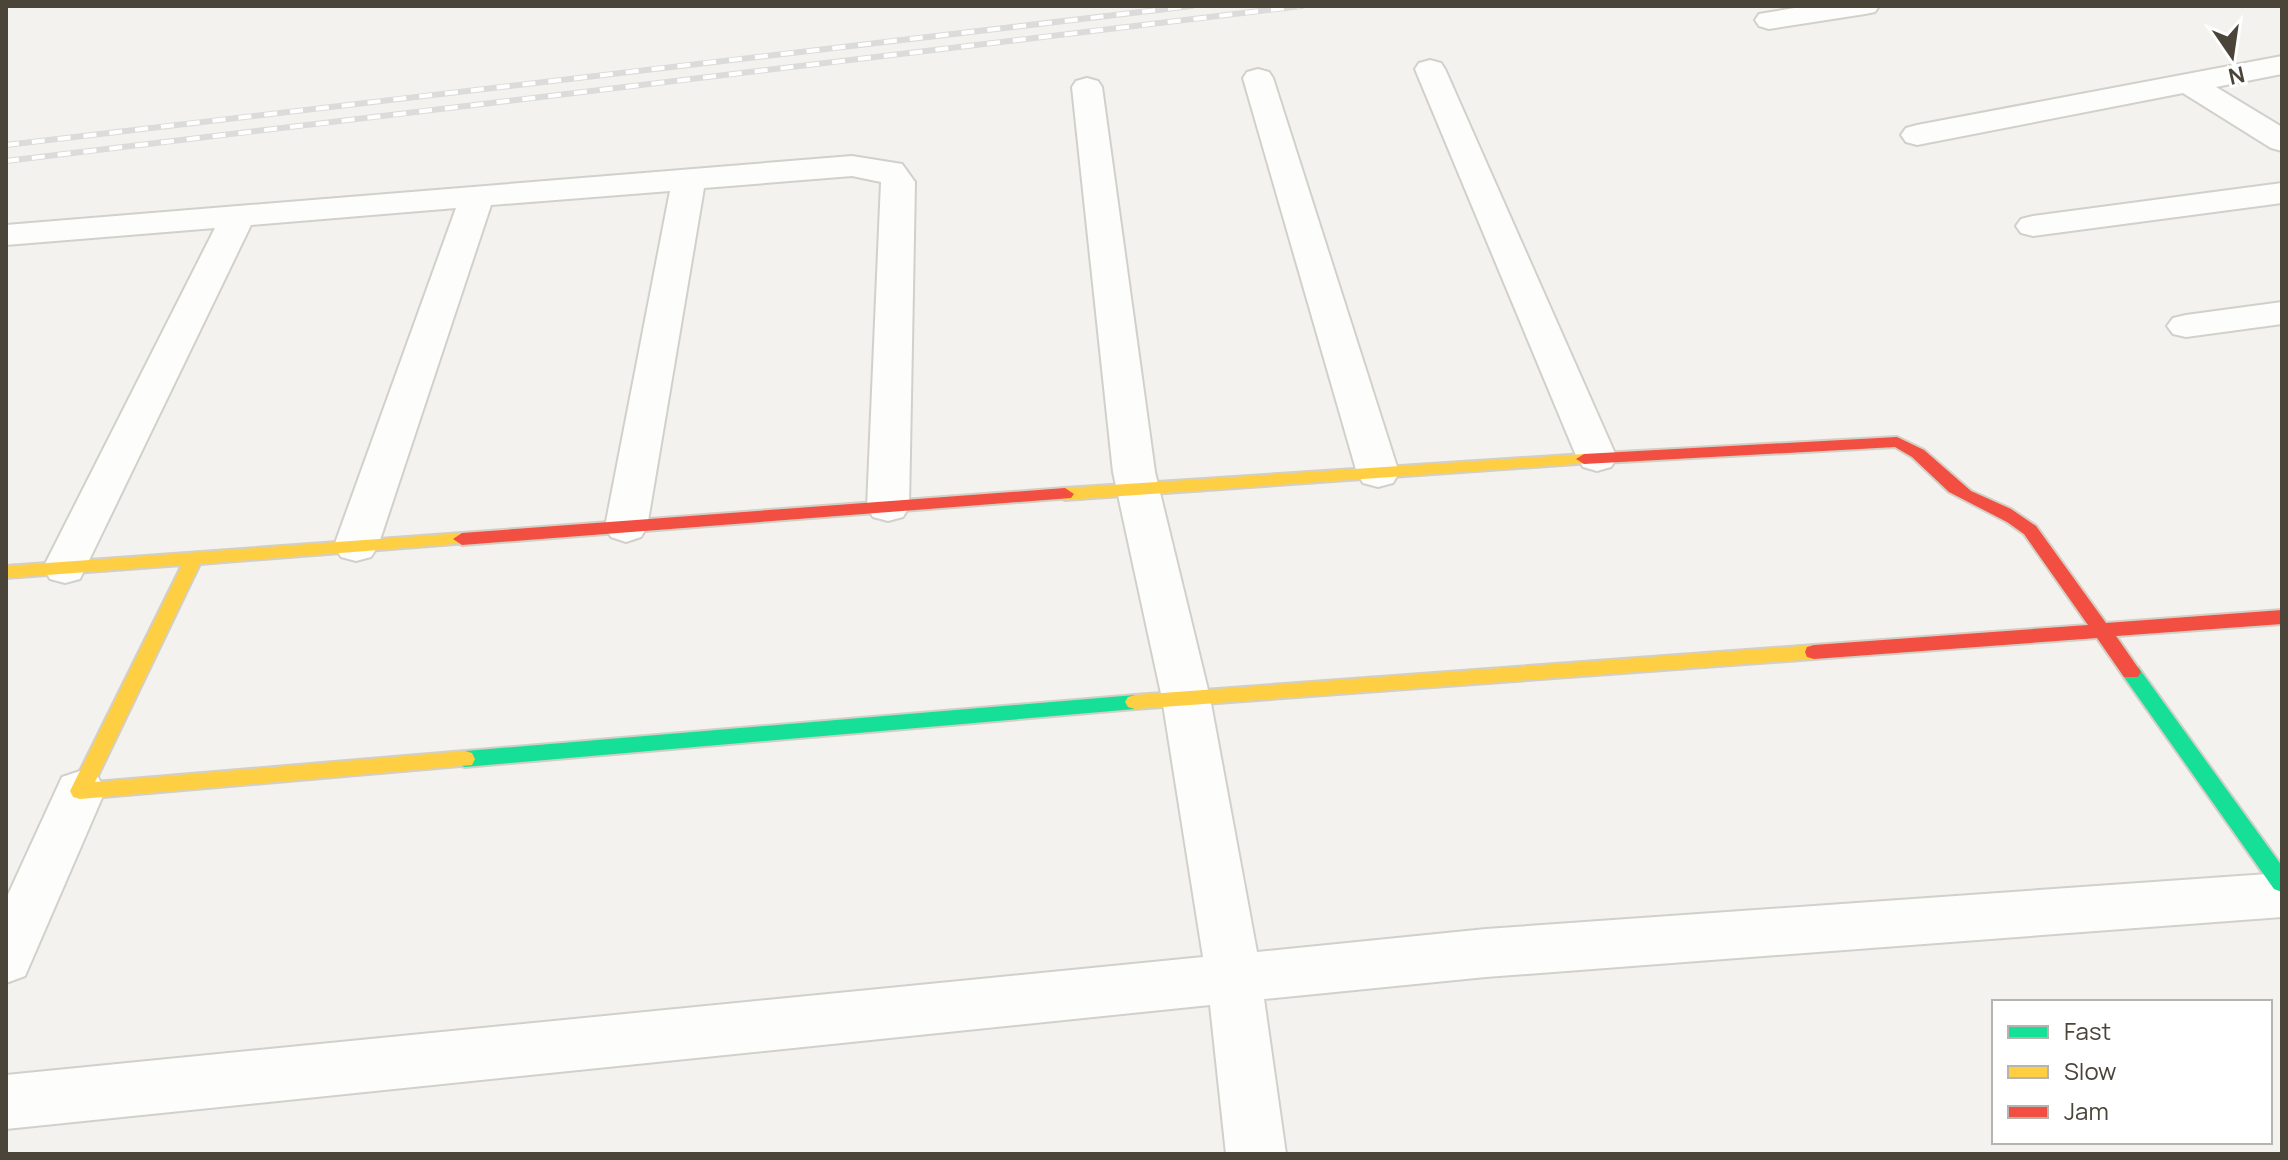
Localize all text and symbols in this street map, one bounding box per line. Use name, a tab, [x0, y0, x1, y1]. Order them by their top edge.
north arrow	[2192, 16, 2272, 96]
text: N	[2225, 59, 2248, 92]
legend	[1992, 1000, 2272, 1144]
text: Fast	[2064, 1014, 2111, 1047]
text: Slow	[2064, 1054, 2117, 1087]
text: Jam	[2064, 1094, 2109, 1127]

